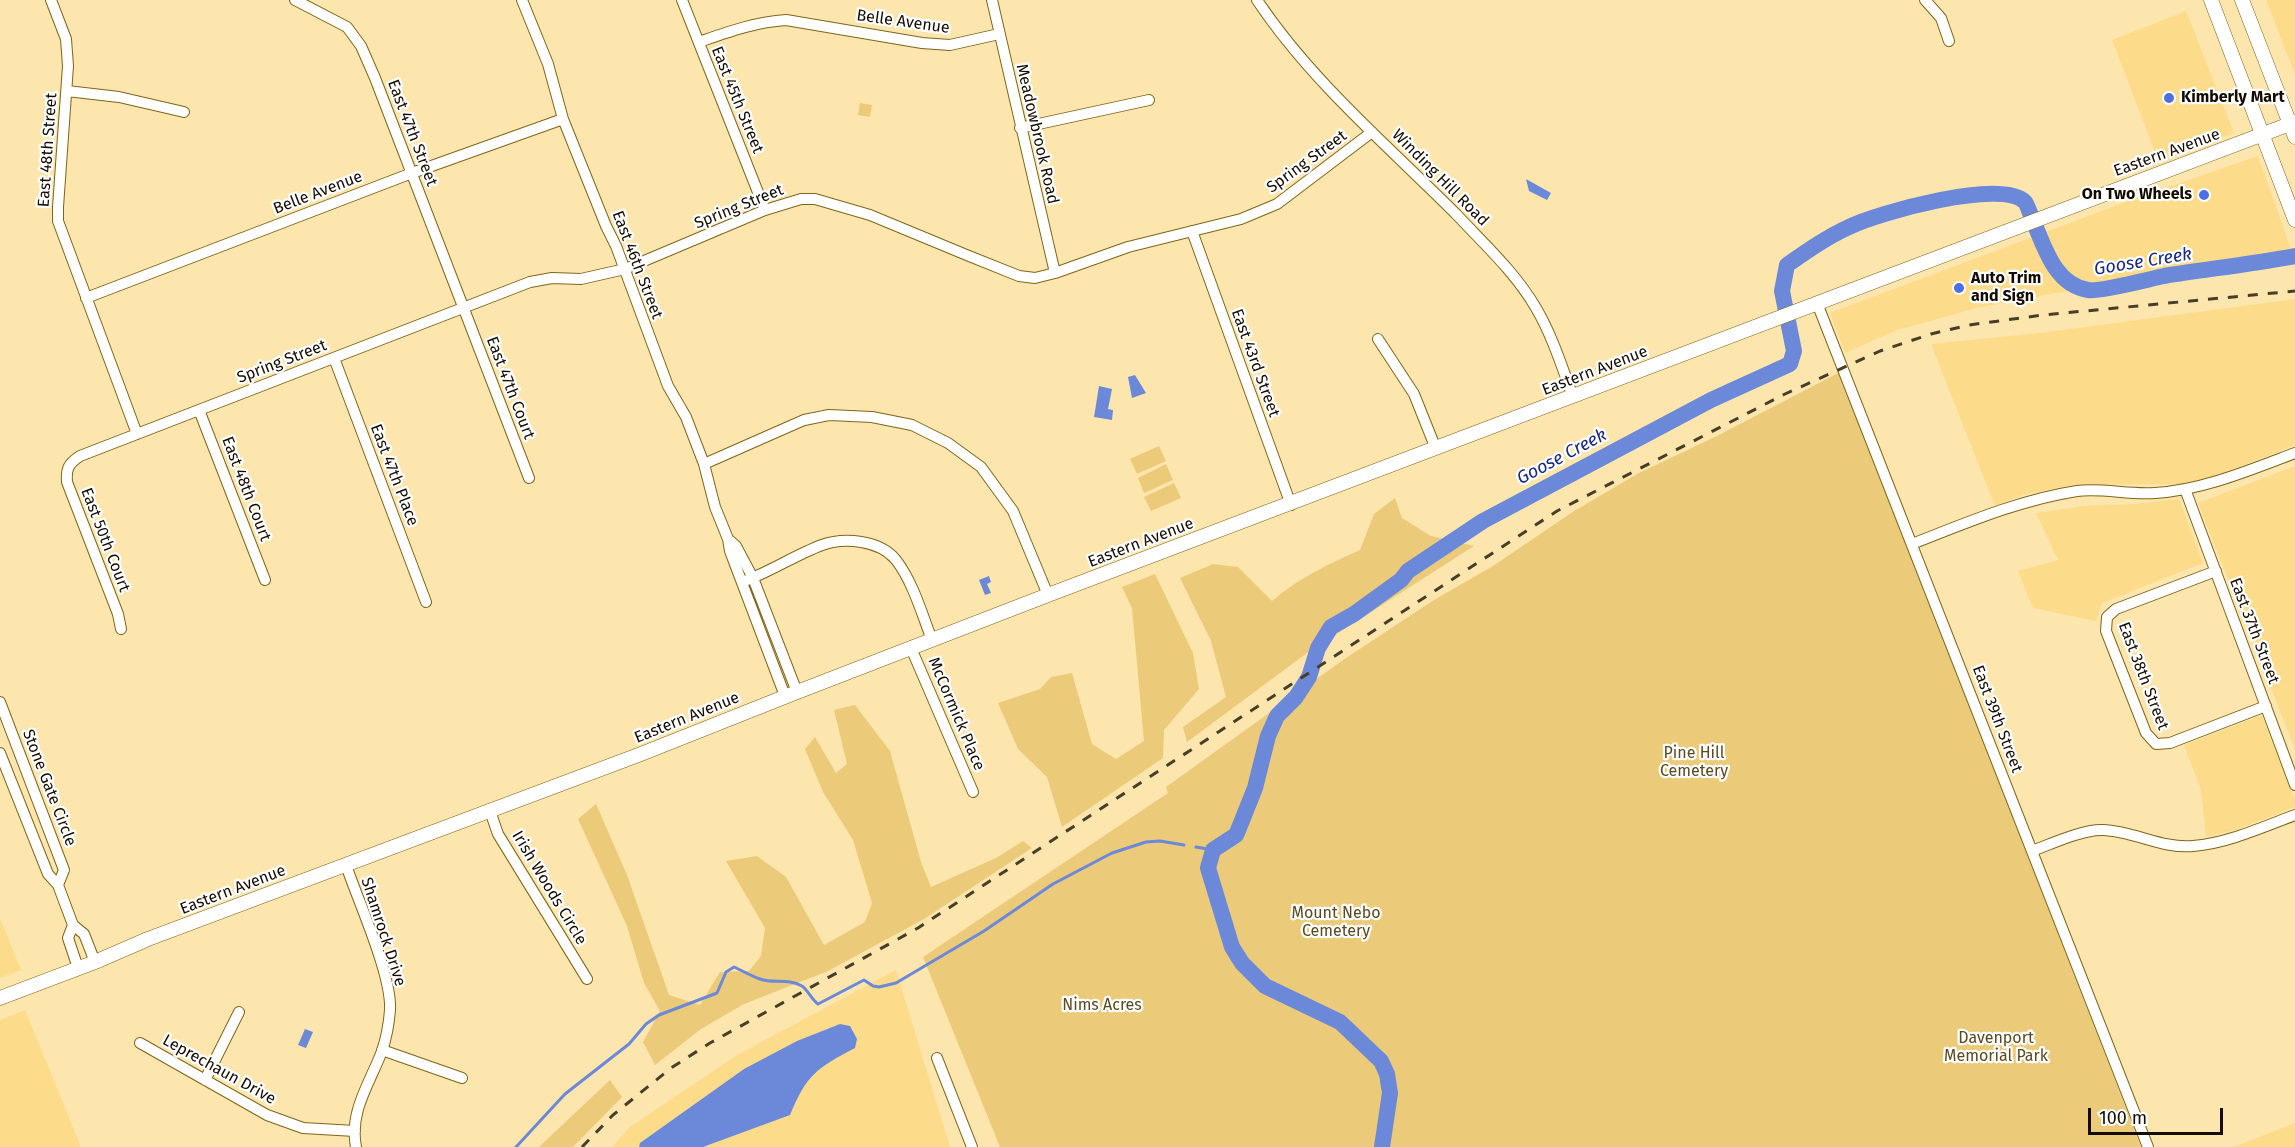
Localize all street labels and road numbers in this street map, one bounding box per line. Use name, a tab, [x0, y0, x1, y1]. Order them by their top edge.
street label: Belle Avenue	[855, 6, 951, 38]
street label: East 45th Street	[707, 44, 767, 156]
street label: Meadowbrook Road	[1012, 62, 1062, 206]
street label: East 47th Street	[383, 77, 441, 189]
street label: East 48th Street	[34, 92, 62, 208]
street label: Eastern Avenue	[2111, 125, 2223, 181]
street label: Winding Hill Road	[1388, 126, 1492, 230]
street label: Spring Street	[1263, 127, 1351, 197]
street label: Belle Avenue	[271, 167, 365, 219]
street label: Spring Street	[692, 180, 786, 234]
street label: East 46th Street	[608, 208, 666, 322]
street label: East 43rd Street	[1227, 306, 1283, 420]
street label: East 47th Court	[482, 334, 538, 442]
street label: Spring Street	[235, 336, 329, 388]
street label: Eastern Avenue	[1539, 342, 1651, 400]
street label: East 47th Place	[366, 421, 422, 529]
street label: East 48th Court	[217, 434, 275, 544]
street label: East 50th Court	[76, 485, 134, 595]
street label: Eastern Avenue	[1085, 514, 1197, 572]
street label: East 37th Street	[2225, 575, 2283, 687]
street label: East 38th Street	[2114, 619, 2172, 733]
street label: McCormick Place	[924, 655, 988, 773]
street label: East 39th Street	[1968, 663, 2026, 775]
street label: Eastern Avenue	[632, 688, 742, 748]
street label: Stone Gate Circle	[18, 727, 80, 849]
street label: Irish Woods Circle	[507, 827, 591, 949]
street label: Eastern Avenue	[177, 861, 289, 919]
street label: Shamrock Drive	[356, 875, 410, 989]
street label: Leprechaun Drive	[159, 1031, 279, 1109]

